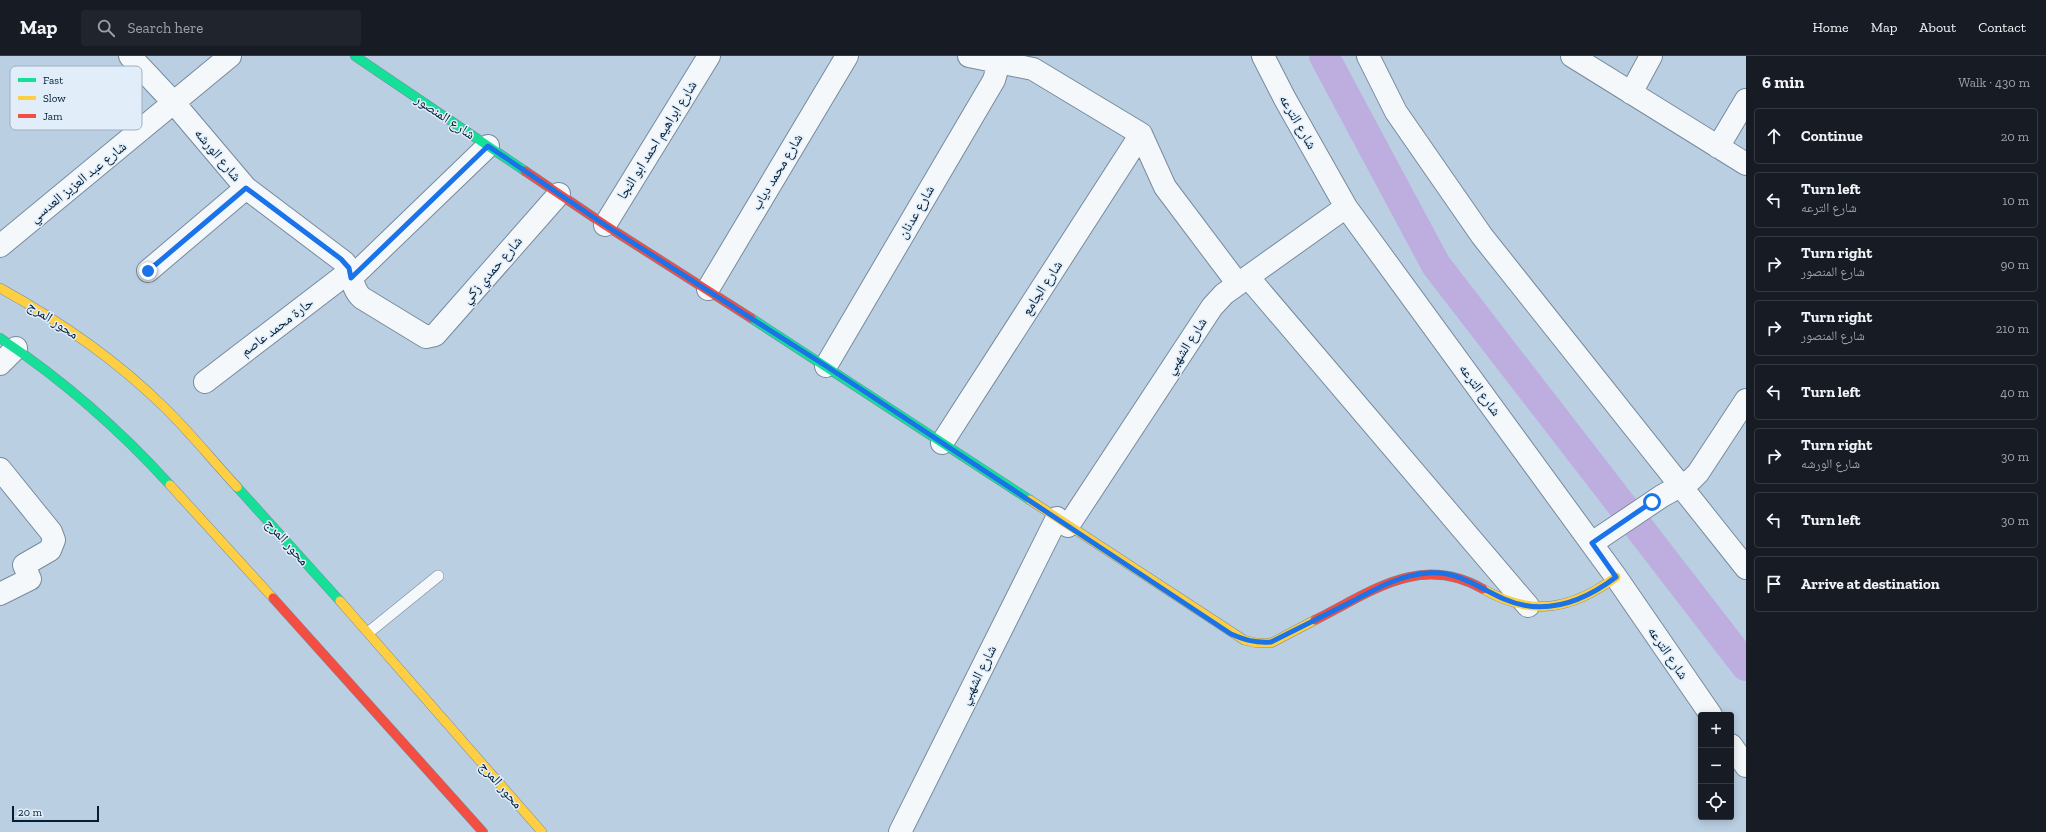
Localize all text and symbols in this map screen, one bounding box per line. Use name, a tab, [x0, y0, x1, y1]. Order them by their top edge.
search box	[81, 10, 361, 46]
text: Map	[20, 16, 57, 39]
icon: search	[95, 17, 117, 39]
text: Search here	[127, 19, 203, 37]
text: Home	[1813, 19, 1849, 36]
text: Map	[1871, 19, 1897, 36]
text: About	[1919, 19, 1956, 36]
text: Contact	[1978, 19, 2026, 36]
legend	[10, 66, 142, 130]
text: 6 min	[1762, 72, 1804, 92]
text: Fast	[43, 74, 64, 87]
text: Walk · 430 m	[1958, 75, 2030, 90]
street label: شارع ابراهيم احمد ابو النجا	[614, 78, 701, 203]
street label: شارع المنصور	[410, 90, 478, 144]
text: Slow	[43, 92, 66, 105]
street label: شارع الترعه	[1275, 92, 1320, 153]
text: Jam	[43, 110, 63, 123]
street label: شارع الورشه	[190, 125, 245, 185]
icon: ahead	[1763, 125, 1785, 147]
text: Continue	[1801, 127, 1863, 145]
text: 20 m	[2001, 129, 2029, 144]
street label: شارع محمد دياب	[748, 131, 807, 214]
street label: شارع عبد العزيز العدسي	[26, 138, 131, 228]
text: Turn left	[1801, 180, 1861, 198]
street label: شارع عدنان	[894, 182, 939, 242]
icon: left	[1763, 189, 1785, 211]
text: 10 m	[2002, 193, 2029, 208]
text: شارع الترعه	[1801, 200, 1857, 215]
street label: شارع حمدي زكي	[458, 233, 528, 309]
text: Turn right	[1801, 244, 1872, 262]
icon: right	[1763, 253, 1785, 275]
street label: شارع الجامع	[1018, 257, 1067, 319]
text: 90 m	[2000, 257, 2029, 272]
route end	[139, 262, 157, 280]
text: شارع المنصور	[1801, 264, 1865, 279]
street label: حارة محمد عاصم	[237, 294, 318, 361]
street label: محور المرج	[24, 297, 82, 344]
text: Turn right	[1801, 308, 1872, 326]
street label: شارع الشهبي	[1161, 314, 1213, 379]
icon: right	[1763, 317, 1785, 339]
text: 210 m	[1996, 321, 2029, 336]
text: شارع المنصور	[1801, 328, 1865, 343]
street label: شارع الترعه	[1455, 361, 1505, 420]
icon: left	[1763, 381, 1785, 403]
text: Turn left	[1801, 383, 1861, 401]
text: 40 m	[2000, 385, 2029, 400]
text: Turn right	[1801, 436, 1872, 454]
icon: right	[1763, 445, 1785, 467]
text: 30 m	[2001, 449, 2029, 464]
text: شارع الورشه	[1801, 456, 1860, 471]
route start	[1643, 493, 1661, 511]
icon: left	[1763, 509, 1785, 531]
text: Turn left	[1801, 511, 1861, 529]
text: 30 m	[2001, 513, 2029, 528]
street label: محور المرج	[261, 515, 313, 570]
icon: arrive	[1763, 573, 1785, 595]
text: Arrive at destination	[1801, 575, 1940, 593]
street label: شارع الترعه	[1643, 623, 1692, 683]
street label: شارع الشهبي	[956, 642, 1002, 709]
map controls	[1698, 712, 1734, 820]
button: +	[1698, 712, 1734, 748]
button: −	[1698, 748, 1734, 784]
street label: محور المرج	[475, 758, 526, 813]
button: locate	[1698, 784, 1734, 820]
scale bar	[12, 804, 99, 823]
text: 20 m	[18, 806, 42, 819]

